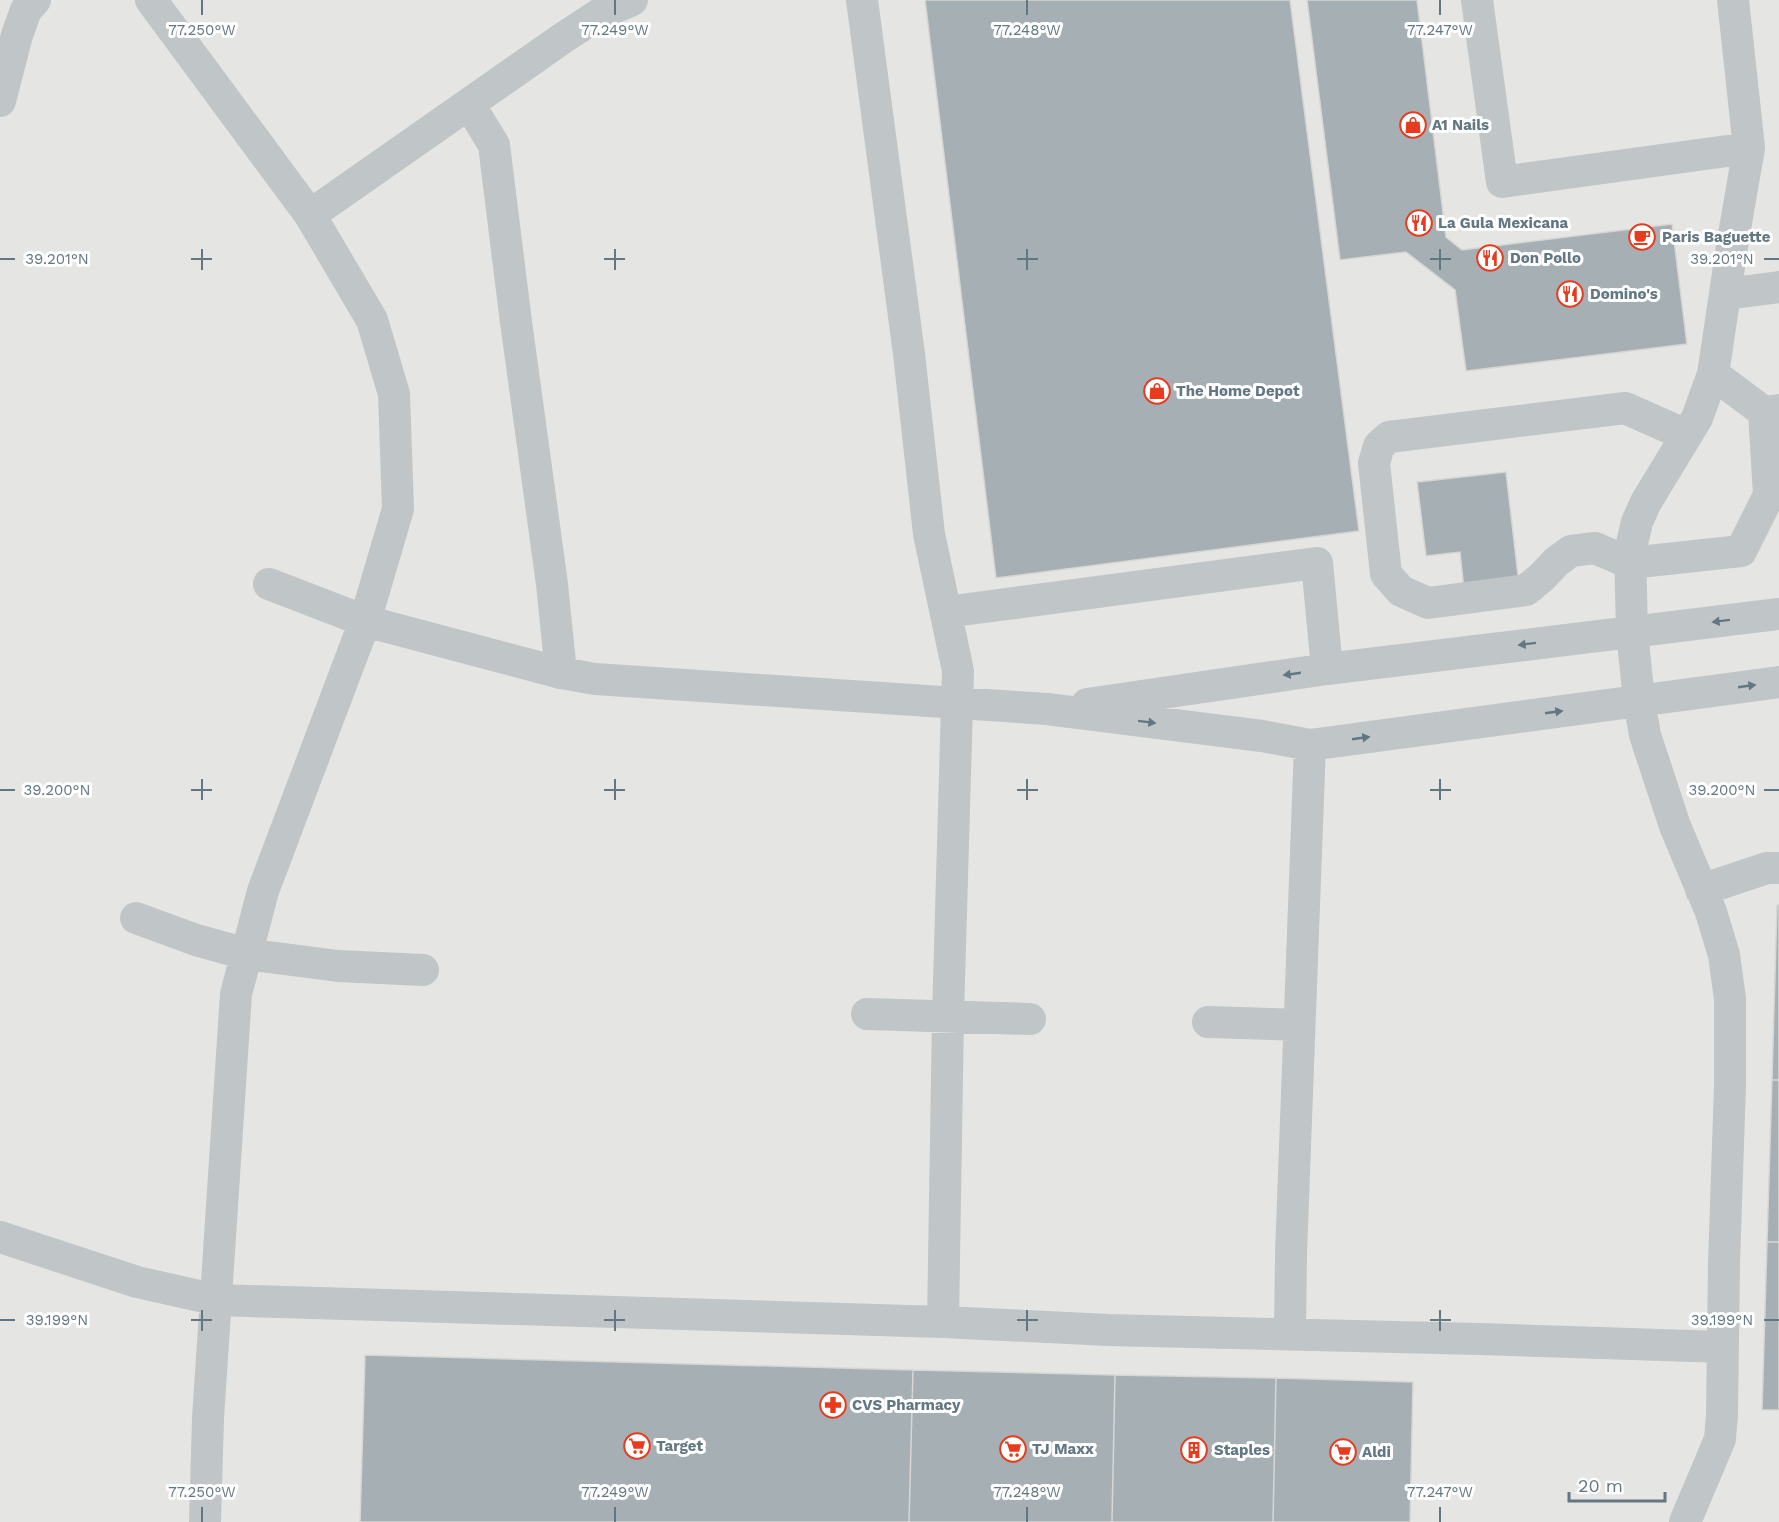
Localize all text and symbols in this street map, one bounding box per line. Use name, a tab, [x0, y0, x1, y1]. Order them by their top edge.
text: 77.250°W	[168, 21, 236, 39]
text: 77.249°W	[581, 21, 649, 39]
text: 77.248°W	[993, 21, 1061, 39]
text: 77.247°W	[1407, 21, 1473, 39]
shop icon: A1 Nails	[1398, 110, 1428, 140]
place label: A1 Nails	[1432, 116, 1489, 134]
restaurant icon: La Gula Mexicana	[1404, 208, 1434, 238]
place label: La Gula Mexicana	[1438, 214, 1568, 232]
cafe icon: Paris Baguette	[1627, 222, 1657, 252]
place label: Paris Baguette	[1662, 228, 1771, 246]
restaurant icon: Don Pollo	[1475, 243, 1505, 273]
place label: Don Pollo	[1510, 249, 1581, 267]
text: 39.201°N	[25, 250, 89, 268]
text: 39.201°N	[1690, 250, 1754, 268]
restaurant icon: Domino's	[1555, 279, 1585, 309]
place label: Domino's	[1590, 285, 1658, 303]
shop icon: The Home Depot	[1142, 376, 1172, 406]
place label: The Home Depot	[1176, 382, 1300, 400]
one-way arrow	[1711, 616, 1730, 626]
one-way arrow	[1518, 640, 1537, 649]
one-way arrow	[1283, 670, 1302, 679]
one-way arrow	[1738, 682, 1757, 691]
one-way arrow	[1545, 707, 1564, 716]
one-way arrow	[1137, 717, 1156, 727]
one-way arrow	[1351, 733, 1370, 742]
text: 39.200°N	[23, 781, 91, 799]
text: 39.200°N	[1688, 781, 1756, 799]
text: 39.199°N	[26, 1311, 88, 1329]
text: 39.199°N	[1691, 1311, 1753, 1329]
pharmacy icon: CVS Pharmacy	[818, 1390, 848, 1420]
place label: CVS Pharmacy	[852, 1396, 961, 1414]
supermarket icon: Target	[622, 1431, 652, 1461]
supermarket icon: TJ Maxx	[998, 1434, 1028, 1464]
building icon: Staples	[1179, 1435, 1209, 1465]
place label: Target	[656, 1437, 703, 1455]
supermarket icon: Aldi	[1328, 1437, 1358, 1467]
place label: TJ Maxx	[1032, 1440, 1094, 1458]
place label: Staples	[1214, 1441, 1270, 1459]
place label: Aldi	[1362, 1443, 1391, 1461]
scale bar	[1569, 1465, 1665, 1503]
text: 20 m	[1578, 1475, 1623, 1496]
text: 77.250°W	[168, 1483, 236, 1501]
text: 77.249°W	[581, 1483, 649, 1501]
text: 77.248°W	[993, 1483, 1061, 1501]
text: 77.247°W	[1407, 1483, 1473, 1501]

